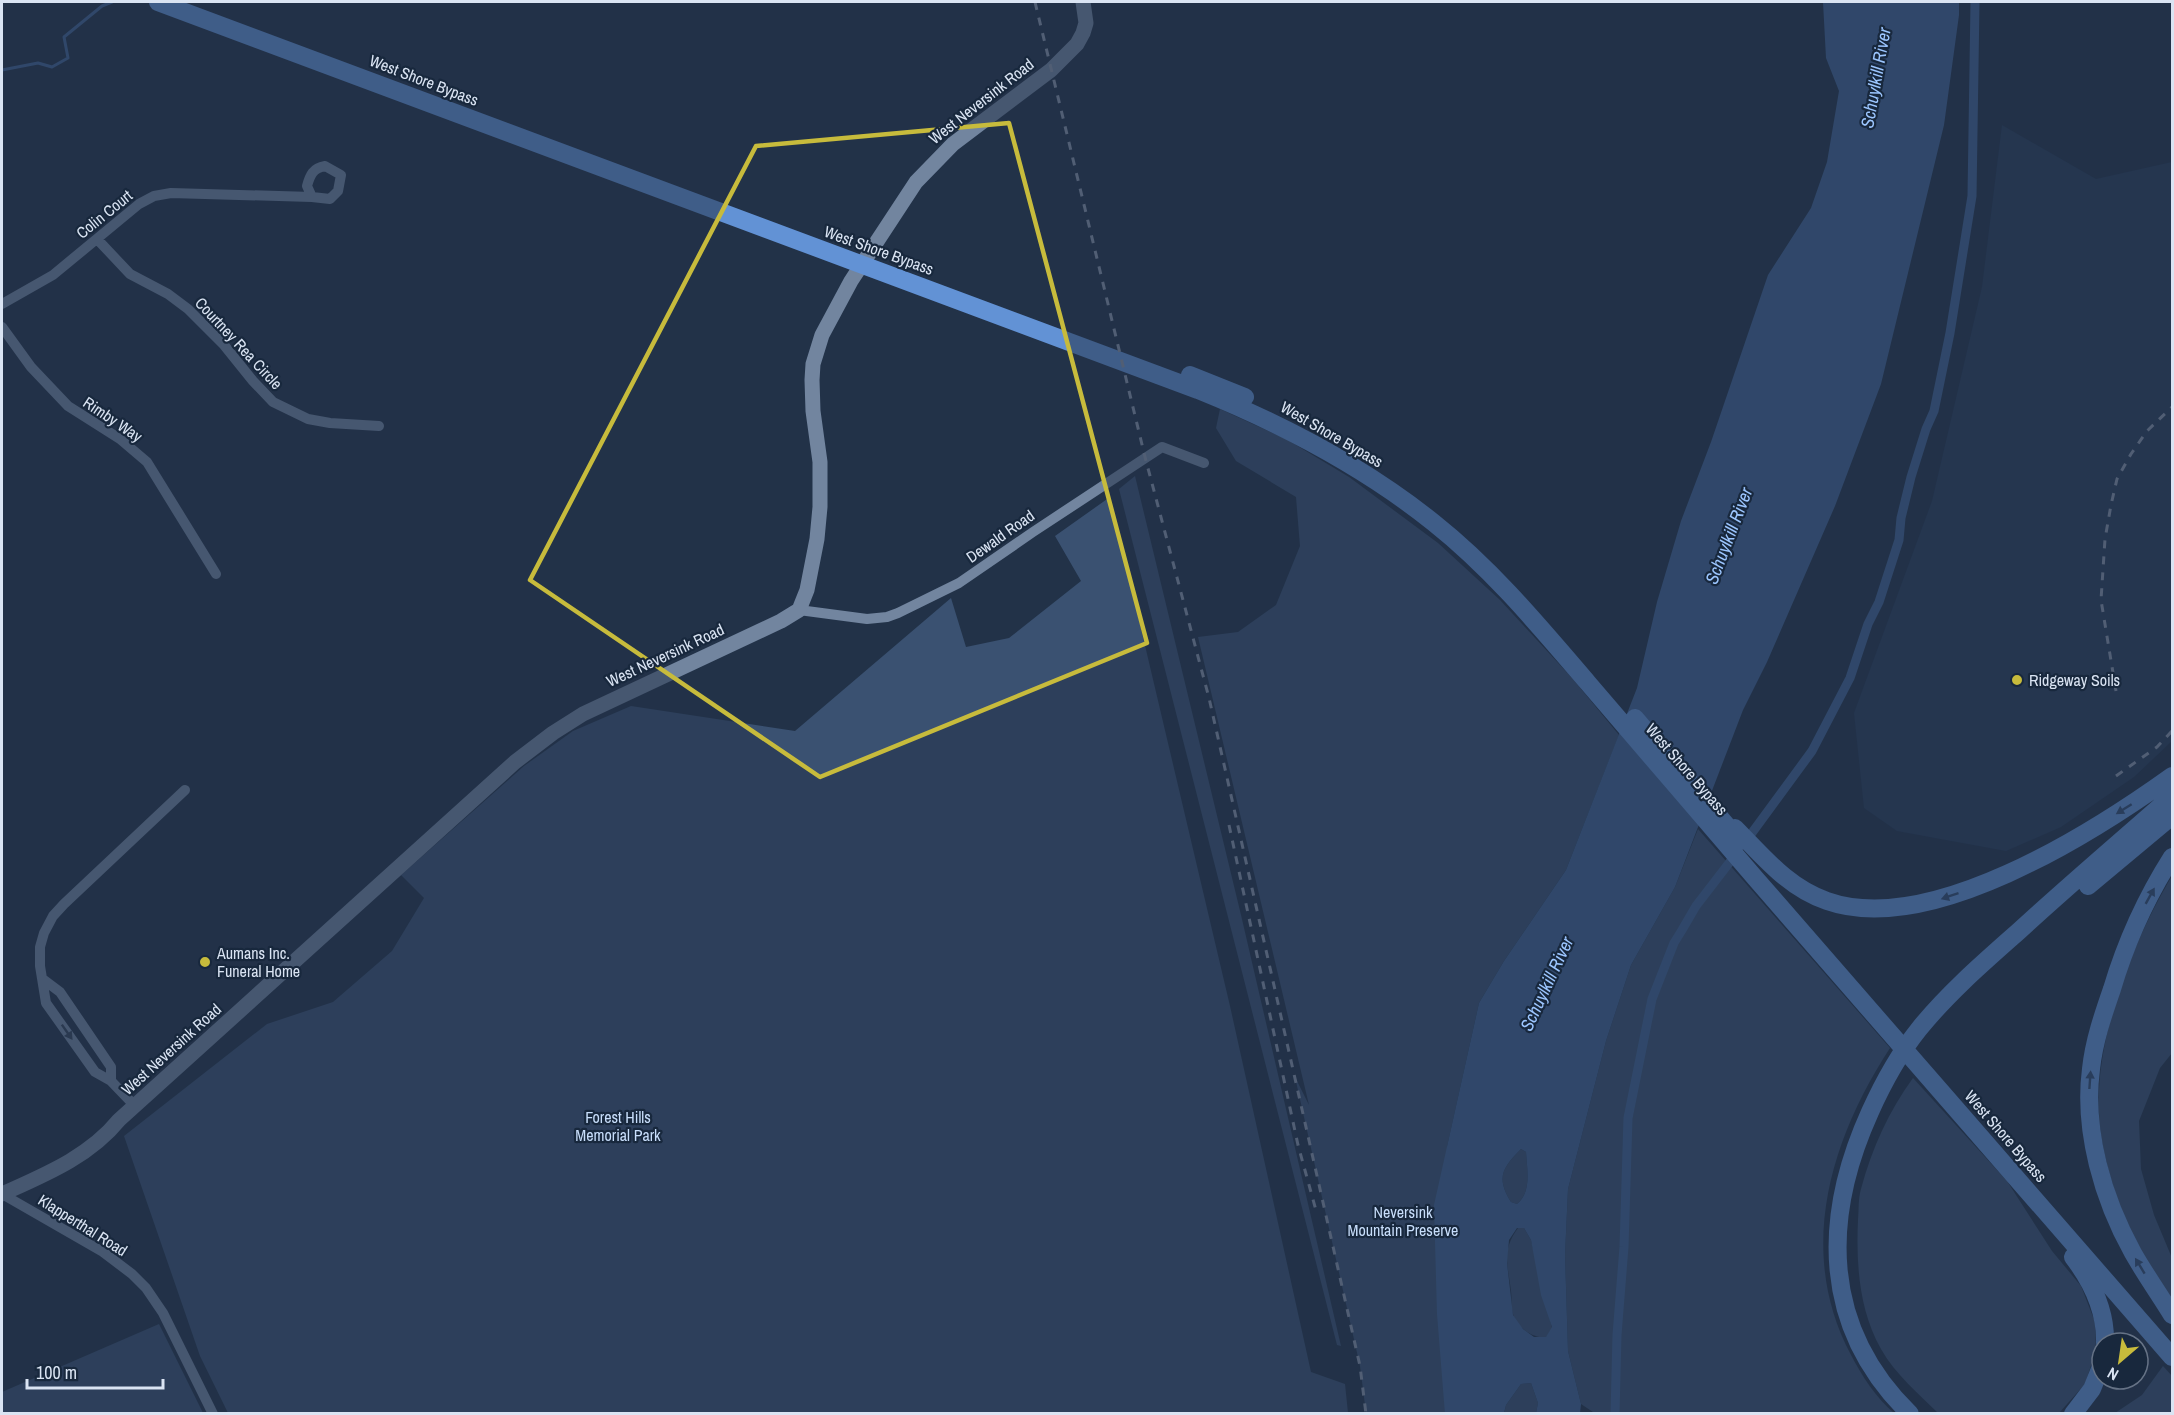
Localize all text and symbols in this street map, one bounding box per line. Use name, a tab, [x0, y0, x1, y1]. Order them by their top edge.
water label: Schuylkill River	[1854, 25, 1897, 130]
street label: West Shore Bypass	[366, 49, 482, 111]
street label: West Neversink Road	[924, 53, 1038, 149]
street label: Colin Court	[71, 184, 137, 243]
street label: West Shore Bypass	[821, 220, 937, 280]
street label: Courtney Rea Circle	[190, 292, 288, 394]
street label: Rimby Way	[79, 391, 147, 447]
street label: West Shore Bypass	[1277, 396, 1387, 472]
water label: Schuylkill River	[1699, 483, 1759, 588]
street label: Dewald Road	[961, 504, 1039, 568]
street label: West Neversink Road	[603, 618, 727, 692]
place label: Ridgeway Soils	[2029, 669, 2120, 691]
marker: Ridgeway Soils	[2010, 673, 2024, 687]
street label: West Shore Bypass	[1641, 718, 1733, 820]
one-way arrow	[2116, 803, 2132, 814]
one-way arrow	[2145, 887, 2155, 904]
one-way arrow	[1941, 891, 1959, 901]
water label: Schuylkill River	[1514, 931, 1580, 1035]
place label: Aumans Inc. Funeral Home	[216, 942, 300, 982]
marker: Aumans Inc. Funeral Home	[198, 955, 212, 969]
street label: West Neversink Road	[116, 998, 226, 1100]
one-way arrow	[61, 1023, 73, 1039]
one-way arrow	[2085, 1071, 2094, 1090]
street label: West Shore Bypass	[1960, 1085, 2052, 1187]
park label: Forest Hills Memorial Park	[575, 1106, 661, 1146]
street label: Klapperthal Road	[34, 1189, 132, 1261]
park label: Neversink Mountain Preserve	[1348, 1201, 1458, 1241]
one-way arrow	[2135, 1258, 2146, 1274]
north arrow	[2090, 1331, 2150, 1391]
scale bar	[27, 1352, 164, 1390]
text: 100 m	[36, 1360, 77, 1385]
text: N	[2103, 1362, 2122, 1386]

